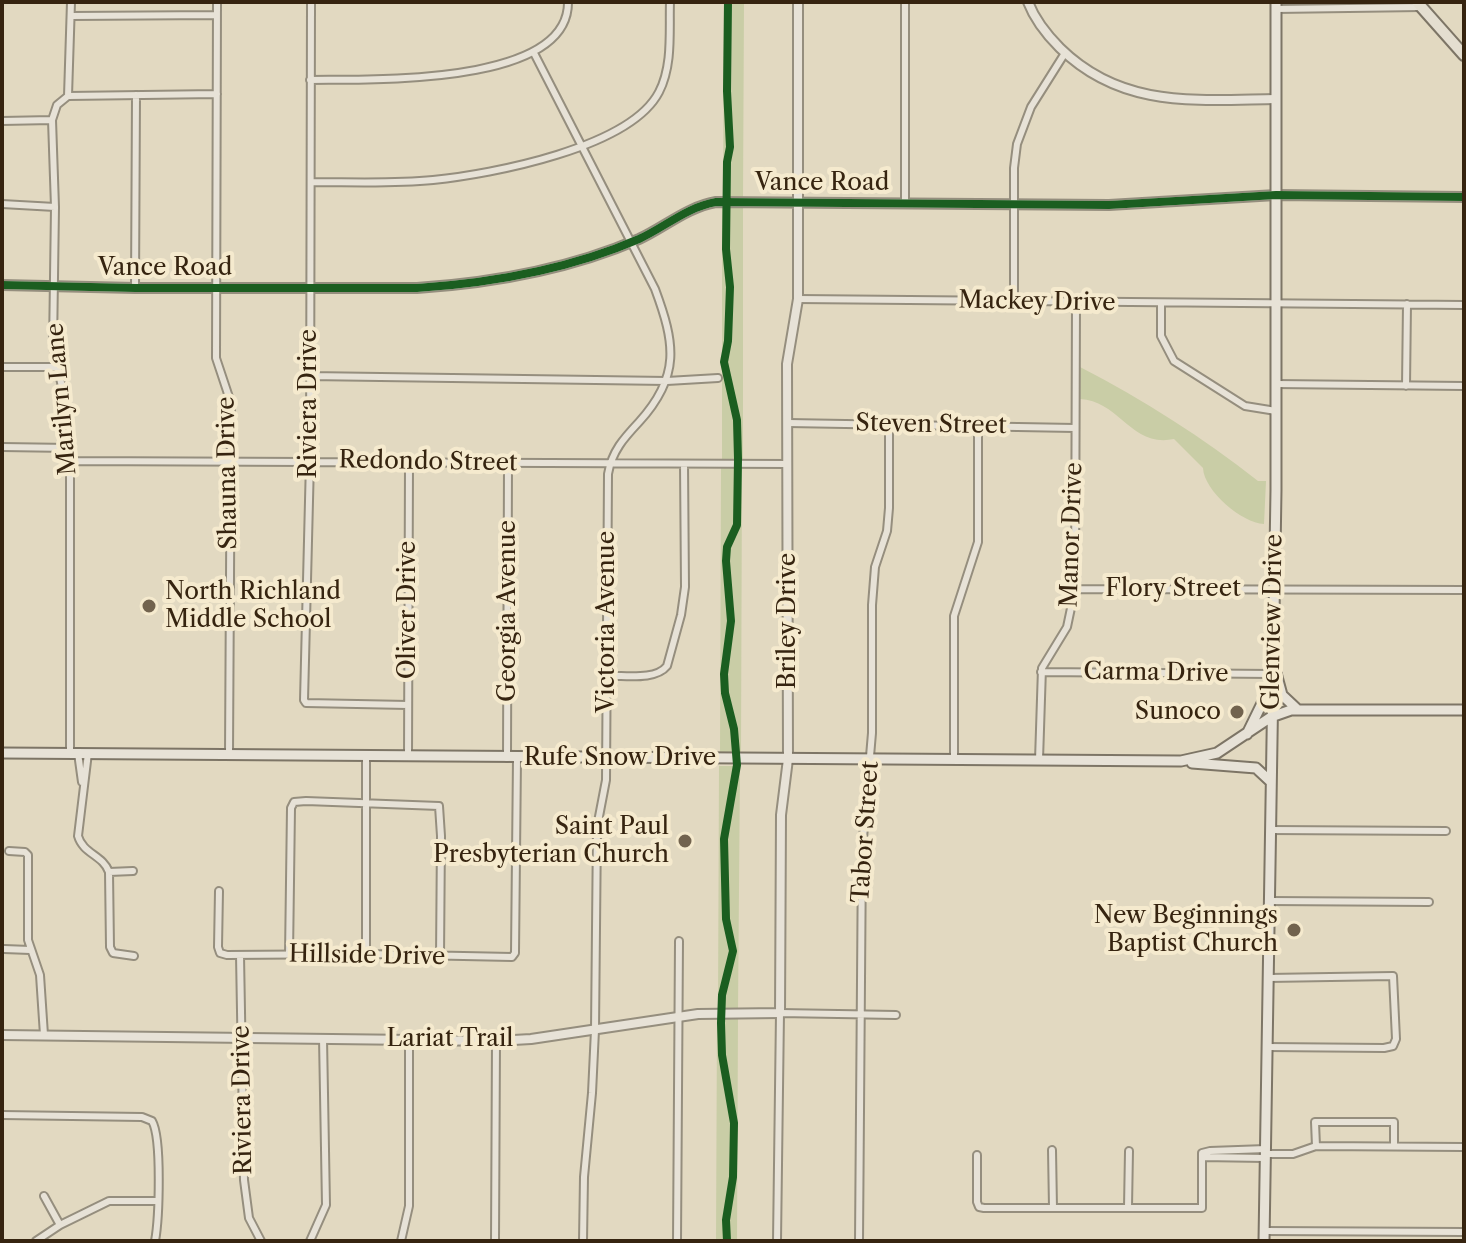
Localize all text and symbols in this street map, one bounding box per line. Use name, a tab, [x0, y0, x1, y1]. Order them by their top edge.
street label: Vance Road	[755, 169, 889, 197]
street label: Vance Road	[98, 254, 232, 282]
street label: Mackey Drive	[958, 286, 1116, 318]
street label: Marilyn Lane	[41, 322, 83, 476]
street label: Riviera Drive	[295, 329, 323, 479]
street label: Shauna Drive	[212, 396, 244, 550]
street label: Steven Street	[855, 409, 1007, 441]
street label: Redondo Street	[338, 446, 518, 478]
street label: Manor Drive	[1055, 462, 1089, 608]
street label: Georgia Avenue	[494, 520, 522, 702]
street label: Victoria Avenue	[593, 531, 621, 713]
street label: Glenview Drive	[1257, 534, 1289, 710]
street label: Oliver Drive	[394, 541, 422, 679]
street label: Briley Drive	[774, 553, 802, 689]
street label: Flory Street	[1105, 575, 1241, 603]
place label: North Richland Middle School	[165, 578, 341, 634]
marker: North Richland Middle School	[140, 597, 158, 615]
street label: Carma Drive	[1083, 657, 1229, 689]
place label: Sunoco	[1135, 698, 1221, 726]
marker: Sunoco	[1228, 703, 1246, 721]
street label: Rufe Snow Drive	[524, 744, 716, 772]
street label: Tabor Street	[847, 760, 885, 904]
place label: Saint Paul Presbyterian Church	[433, 813, 669, 869]
marker: Saint Paul Presbyterian Church	[676, 832, 694, 850]
place label: New Beginnings Baptist Church	[1094, 902, 1278, 958]
marker: New Beginnings Baptist Church	[1285, 921, 1303, 939]
street label: Hillside Drive	[288, 940, 446, 972]
street label: Riviera Drive	[227, 1025, 259, 1175]
street label: Lariat Trail	[387, 1025, 513, 1053]

